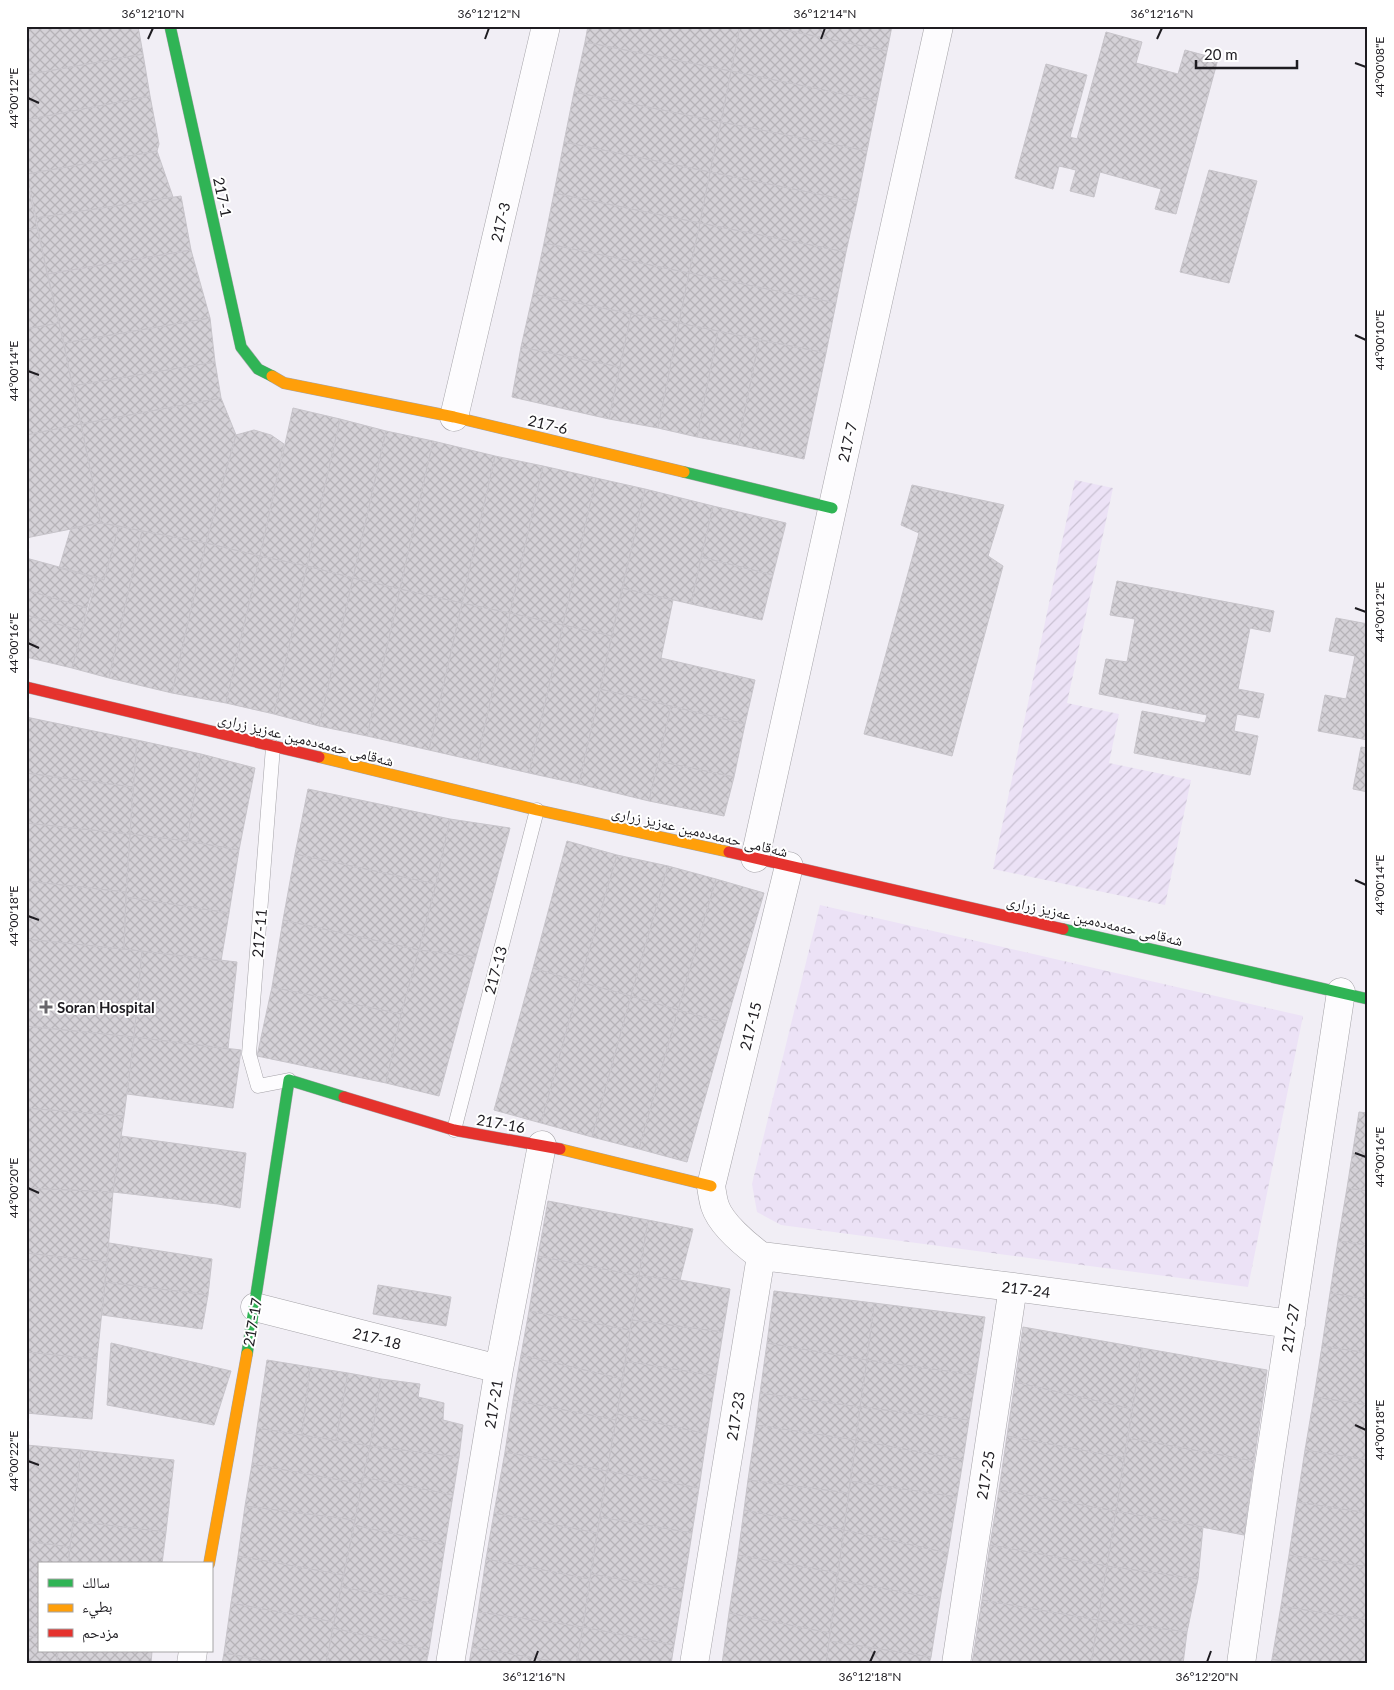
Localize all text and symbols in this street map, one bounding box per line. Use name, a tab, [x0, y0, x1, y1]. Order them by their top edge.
text: 36°12'10"N	[122, 6, 184, 21]
text: 36°12'12"N	[458, 6, 520, 21]
text: 36°12'14"N	[794, 6, 856, 21]
text: 36°12'16"N	[1131, 6, 1193, 21]
text: 44°00'08"E	[1372, 37, 1387, 97]
scale bar	[1196, 38, 1298, 70]
text: 20 m	[1204, 45, 1238, 63]
text: 44°00'12"E	[6, 68, 21, 128]
street label: 217-1	[210, 175, 236, 219]
street label: 217-3	[487, 200, 513, 244]
text: 44°00'10"E	[1372, 310, 1387, 370]
text: 44°00'14"E	[6, 341, 21, 401]
street label: 217-6	[526, 411, 570, 437]
street label: 217-7	[834, 420, 860, 464]
text: 44°00'12"E	[1372, 582, 1387, 642]
text: 44°00'16"E	[6, 613, 21, 673]
street label: شەقامی حەمەدەمین عەزیز زراری	[216, 708, 396, 772]
street label: شەقامی حەمەدەمین عەزیز زراری	[610, 802, 790, 862]
text: 44°00'14"E	[1372, 855, 1387, 915]
text: 44°00'18"E	[6, 886, 21, 946]
street label: شەقامی حەمەدەمین عەزیز زراری	[1005, 891, 1185, 951]
street label: 217-11	[248, 908, 270, 958]
street label: 217-13	[480, 944, 510, 996]
place label: Soran Hospital	[57, 998, 155, 1016]
marker: Soran Hospital	[39, 1000, 53, 1014]
street label: 217-15	[735, 1000, 765, 1052]
street label: 217-16	[475, 1110, 527, 1136]
text: 44°00'16"E	[1372, 1127, 1387, 1187]
text: 44°00'20"E	[6, 1158, 21, 1218]
street label: 217-24	[1001, 1277, 1052, 1301]
street label: 217-17	[239, 1296, 265, 1348]
street label: 217-27	[1277, 1302, 1303, 1354]
street label: 217-18	[351, 1323, 403, 1353]
street label: 217-21	[480, 1378, 506, 1430]
street label: 217-23	[722, 1390, 748, 1442]
text: 44°00'18"E	[1372, 1400, 1387, 1460]
text: 44°00'22"E	[6, 1431, 21, 1491]
street label: 217-25	[972, 1449, 998, 1501]
legend	[38, 1562, 212, 1652]
text: سالك	[82, 1573, 110, 1591]
text: بطيء	[82, 1597, 112, 1619]
text: مزدحم	[82, 1623, 119, 1643]
text: 36°12'16"N	[503, 1669, 565, 1684]
text: 36°12'18"N	[839, 1669, 901, 1684]
text: 36°12'20"N	[1176, 1669, 1238, 1684]

